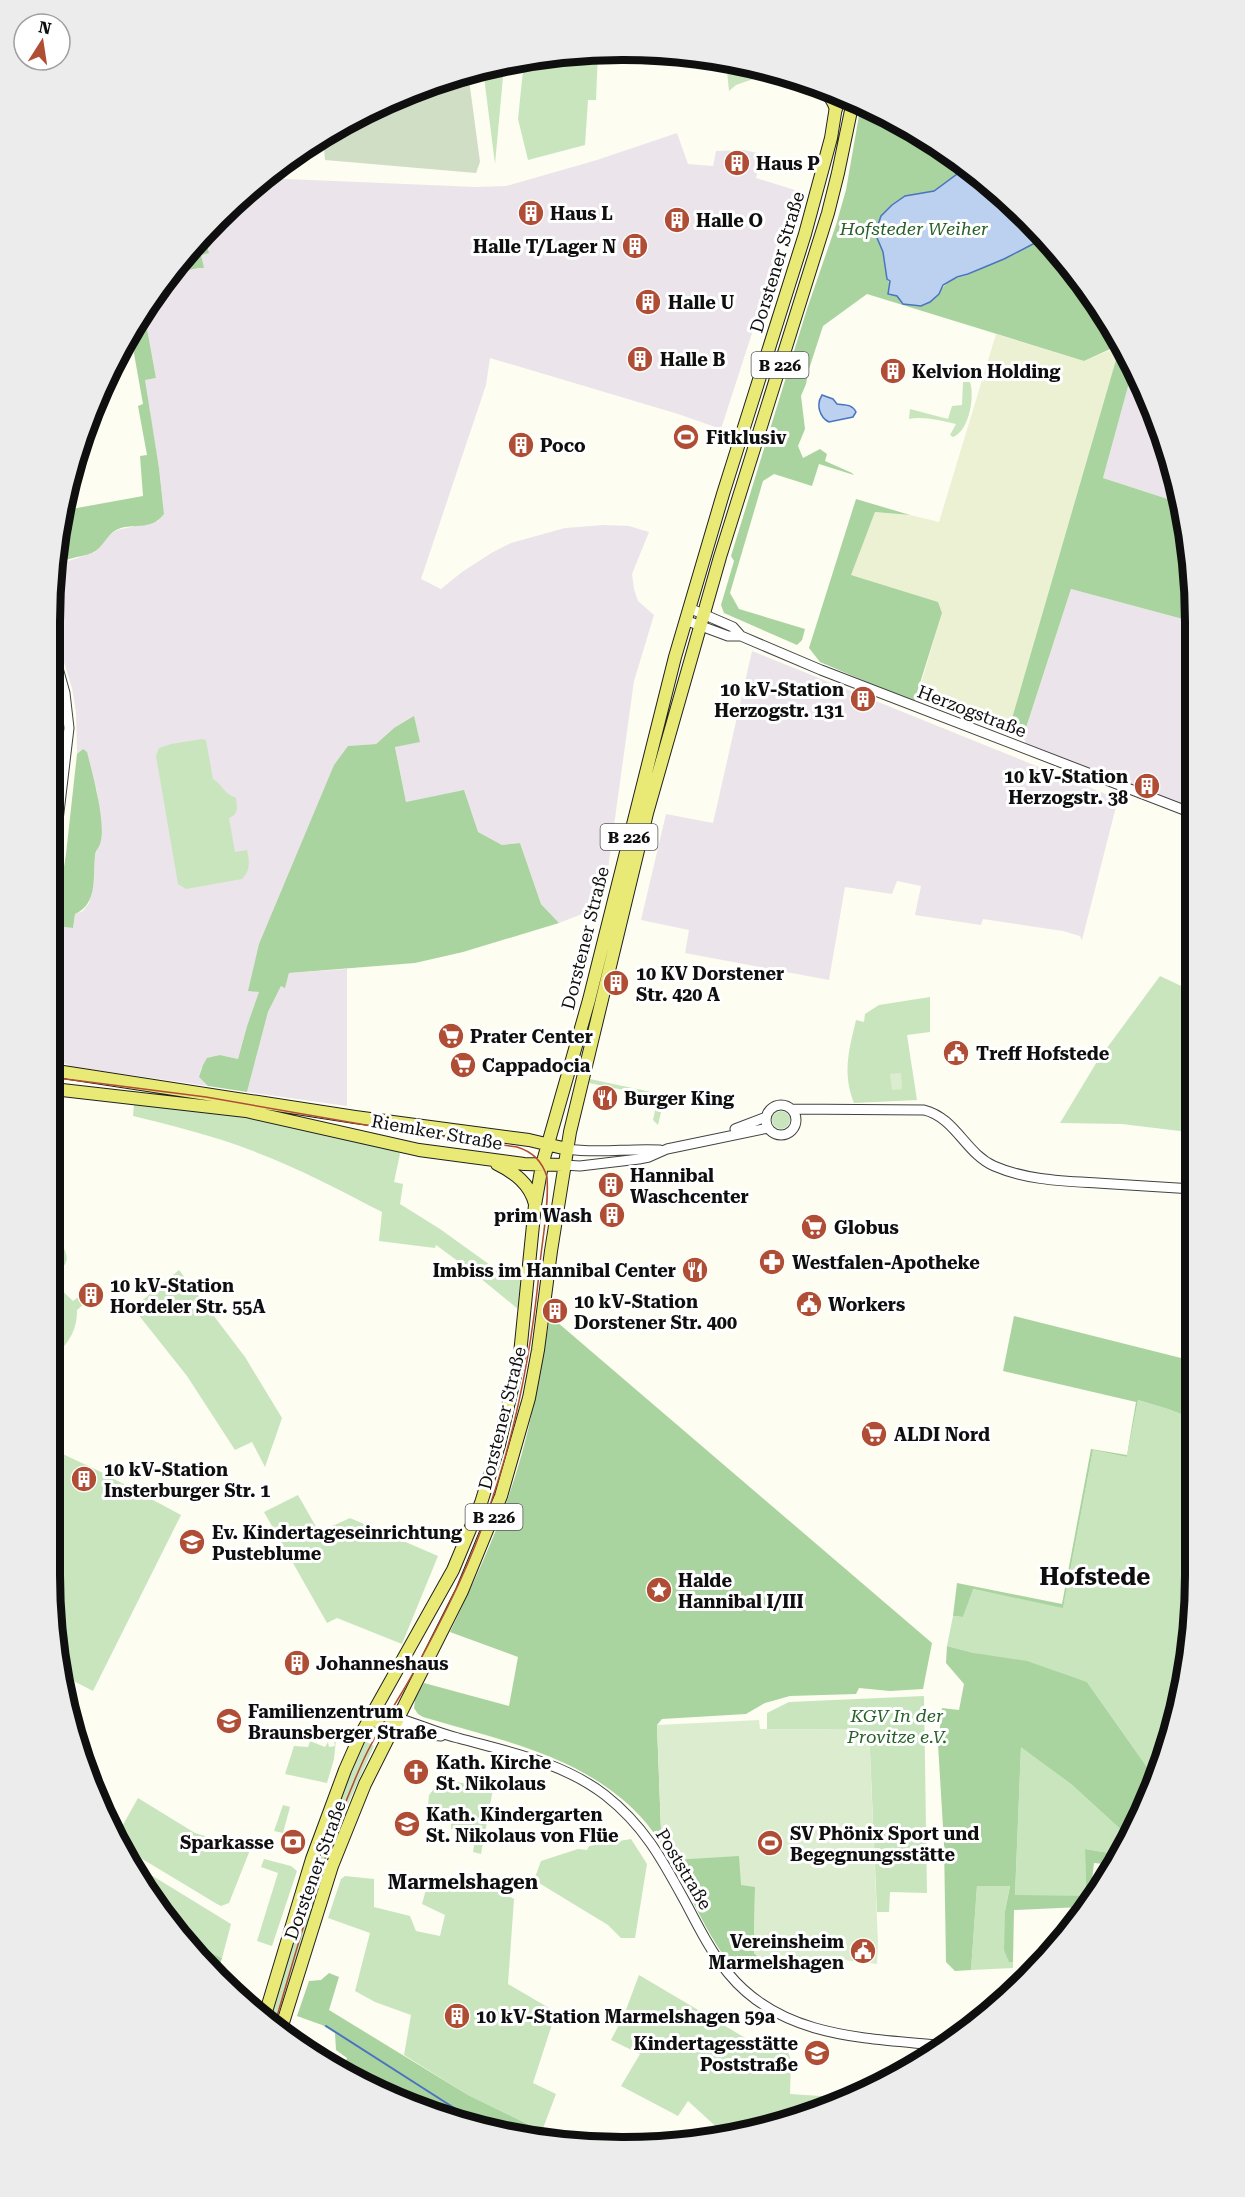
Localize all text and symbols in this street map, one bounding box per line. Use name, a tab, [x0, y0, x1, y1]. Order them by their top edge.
north arrow	[12, 12, 72, 72]
text: N	[37, 17, 53, 38]
building icon: Haus P	[722, 148, 752, 178]
place label: Haus P	[756, 153, 820, 174]
street label: Dorstener Straße	[745, 189, 809, 335]
building icon: Haus L	[516, 198, 546, 228]
place label: Haus L	[550, 203, 613, 224]
building icon: Halle O	[662, 205, 692, 235]
place label: Halle O	[696, 210, 763, 231]
park label: Hofsteder Weiher	[839, 218, 989, 239]
building icon: Halle T/Lager N	[620, 231, 650, 261]
place label: Halle T/Lager N	[473, 236, 616, 257]
building icon: Halle U	[633, 287, 663, 317]
place label: Halle U	[668, 292, 734, 313]
building icon: Halle B	[625, 344, 655, 374]
place label: Halle B	[660, 349, 725, 370]
road number: B 226	[752, 352, 808, 378]
building icon: Kelvion Holding	[878, 356, 908, 386]
place label: Kelvion Holding	[912, 361, 1061, 382]
sports icon: Fitklusiv	[671, 422, 701, 452]
place label: Fitklusiv	[706, 427, 787, 448]
building icon: Poco	[506, 430, 536, 460]
place label: Poco	[540, 435, 586, 456]
place label: 10 kV-Station Herzogstr. 131	[714, 679, 844, 721]
street label: Herzogstraße	[915, 681, 1030, 741]
building icon: 10 kV-Station Herzogstr. 131	[848, 684, 878, 714]
place label: 10 kV-Station Herzogstr. 38	[1004, 766, 1128, 808]
building icon: 10 kV-Station Herzogstr. 38	[1132, 771, 1162, 801]
road number: B 226	[600, 824, 658, 850]
street label: Dorstener Straße	[557, 864, 613, 1012]
place label: 10 KV Dorstener Str. 420 A	[636, 963, 784, 1005]
building icon: 10 KV Dorstener Str. 420 A	[601, 968, 631, 998]
supermarket icon: Prater Center	[436, 1021, 466, 1051]
place label: Prater Center	[470, 1026, 593, 1047]
public building icon: Treff Hofstede	[941, 1038, 971, 1068]
place label: Treff Hofstede	[976, 1043, 1110, 1064]
supermarket icon: Cappadocia	[448, 1050, 478, 1080]
place label: Cappadocia	[482, 1055, 591, 1076]
restaurant icon: Burger King	[590, 1083, 620, 1113]
place label: Burger King	[624, 1088, 735, 1109]
street label: Riemker Straße	[370, 1110, 504, 1154]
place label: Hannibal Waschcenter	[630, 1165, 749, 1207]
building icon: Hannibal Waschcenter	[596, 1170, 626, 1200]
building icon: prim Wash	[597, 1200, 627, 1230]
place label: prim Wash	[494, 1205, 592, 1226]
supermarket icon: Globus	[799, 1212, 829, 1242]
place label: Globus	[834, 1217, 899, 1238]
pharmacy icon: Westfalen-Apotheke	[757, 1247, 787, 1277]
place label: Westfalen-Apotheke	[792, 1252, 980, 1273]
restaurant icon: Imbiss im Hannibal Center	[680, 1255, 710, 1285]
place label: Imbiss im Hannibal Center	[433, 1260, 676, 1281]
place label: 10 kV-Station Hordeler Str. 55A	[110, 1275, 265, 1317]
building icon: 10 kV-Station Hordeler Str. 55A	[76, 1280, 106, 1310]
public building icon: Workers	[794, 1289, 824, 1319]
place label: 10 kV-Station Dorstener Str. 400	[574, 1291, 737, 1333]
place label: Workers	[828, 1294, 905, 1315]
building icon: 10 kV-Station Dorstener Str. 400	[540, 1296, 570, 1326]
street label: Dorstener Straße	[474, 1344, 530, 1492]
supermarket icon: ALDI Nord	[859, 1419, 889, 1449]
place label: ALDI Nord	[894, 1424, 990, 1445]
place label: 10 kV-Station Insterburger Str. 1	[104, 1459, 270, 1501]
building icon: 10 kV-Station Insterburger Str. 1	[69, 1464, 99, 1494]
road number: B 226	[466, 1504, 522, 1530]
place label: Ev. Kindertageseinrichtung Pusteblume	[212, 1522, 463, 1564]
school or university icon: Ev. Kindertageseinrichtung Pusteblume	[177, 1527, 207, 1557]
district label: Hofstede	[1040, 1563, 1150, 1591]
place label: Halde Hannibal I/III	[678, 1570, 804, 1612]
place icon: Halde Hannibal I/III	[644, 1575, 674, 1605]
building icon: Johanneshaus	[282, 1648, 312, 1678]
place label: Johanneshaus	[316, 1653, 449, 1674]
place label: Familienzentrum Braunsberger Straße	[248, 1701, 438, 1743]
park label: KGV In der Provitze e.V.	[846, 1705, 947, 1747]
school or university icon: Familienzentrum Braunsberger Straße	[214, 1706, 244, 1736]
place label: Kath. Kirche St. Nikolaus	[436, 1752, 552, 1794]
church icon: Kath. Kirche St. Nikolaus	[401, 1757, 431, 1787]
street label: Dorstener Straße	[280, 1797, 350, 1943]
place label: Kath. Kindergarten St. Nikolaus von Flüe	[426, 1804, 619, 1846]
school or university icon: Kath. Kindergarten St. Nikolaus von Flüe	[392, 1809, 422, 1839]
place label: SV Phönix Sport und Begegnungsstätte	[790, 1823, 979, 1865]
street label: Poststraße	[652, 1825, 716, 1913]
bank icon: Sparkasse	[278, 1827, 308, 1857]
sports icon: SV Phönix Sport und Begegnungsstätte	[755, 1828, 785, 1858]
place label: Sparkasse	[180, 1832, 274, 1853]
district label: Marmelshagen	[388, 1870, 539, 1894]
place label: Vereinsheim Marmelshagen	[709, 1931, 845, 1973]
public building icon: Vereinsheim Marmelshagen	[848, 1936, 878, 1966]
building icon: 10 kV-Station Marmelshagen 59a	[442, 2001, 472, 2031]
place label: 10 kV-Station Marmelshagen 59a	[476, 2006, 776, 2027]
place label: Kindertagesstätte Poststraße	[633, 2033, 798, 2075]
school or university icon: Kindertagesstätte Poststraße	[802, 2038, 832, 2068]

